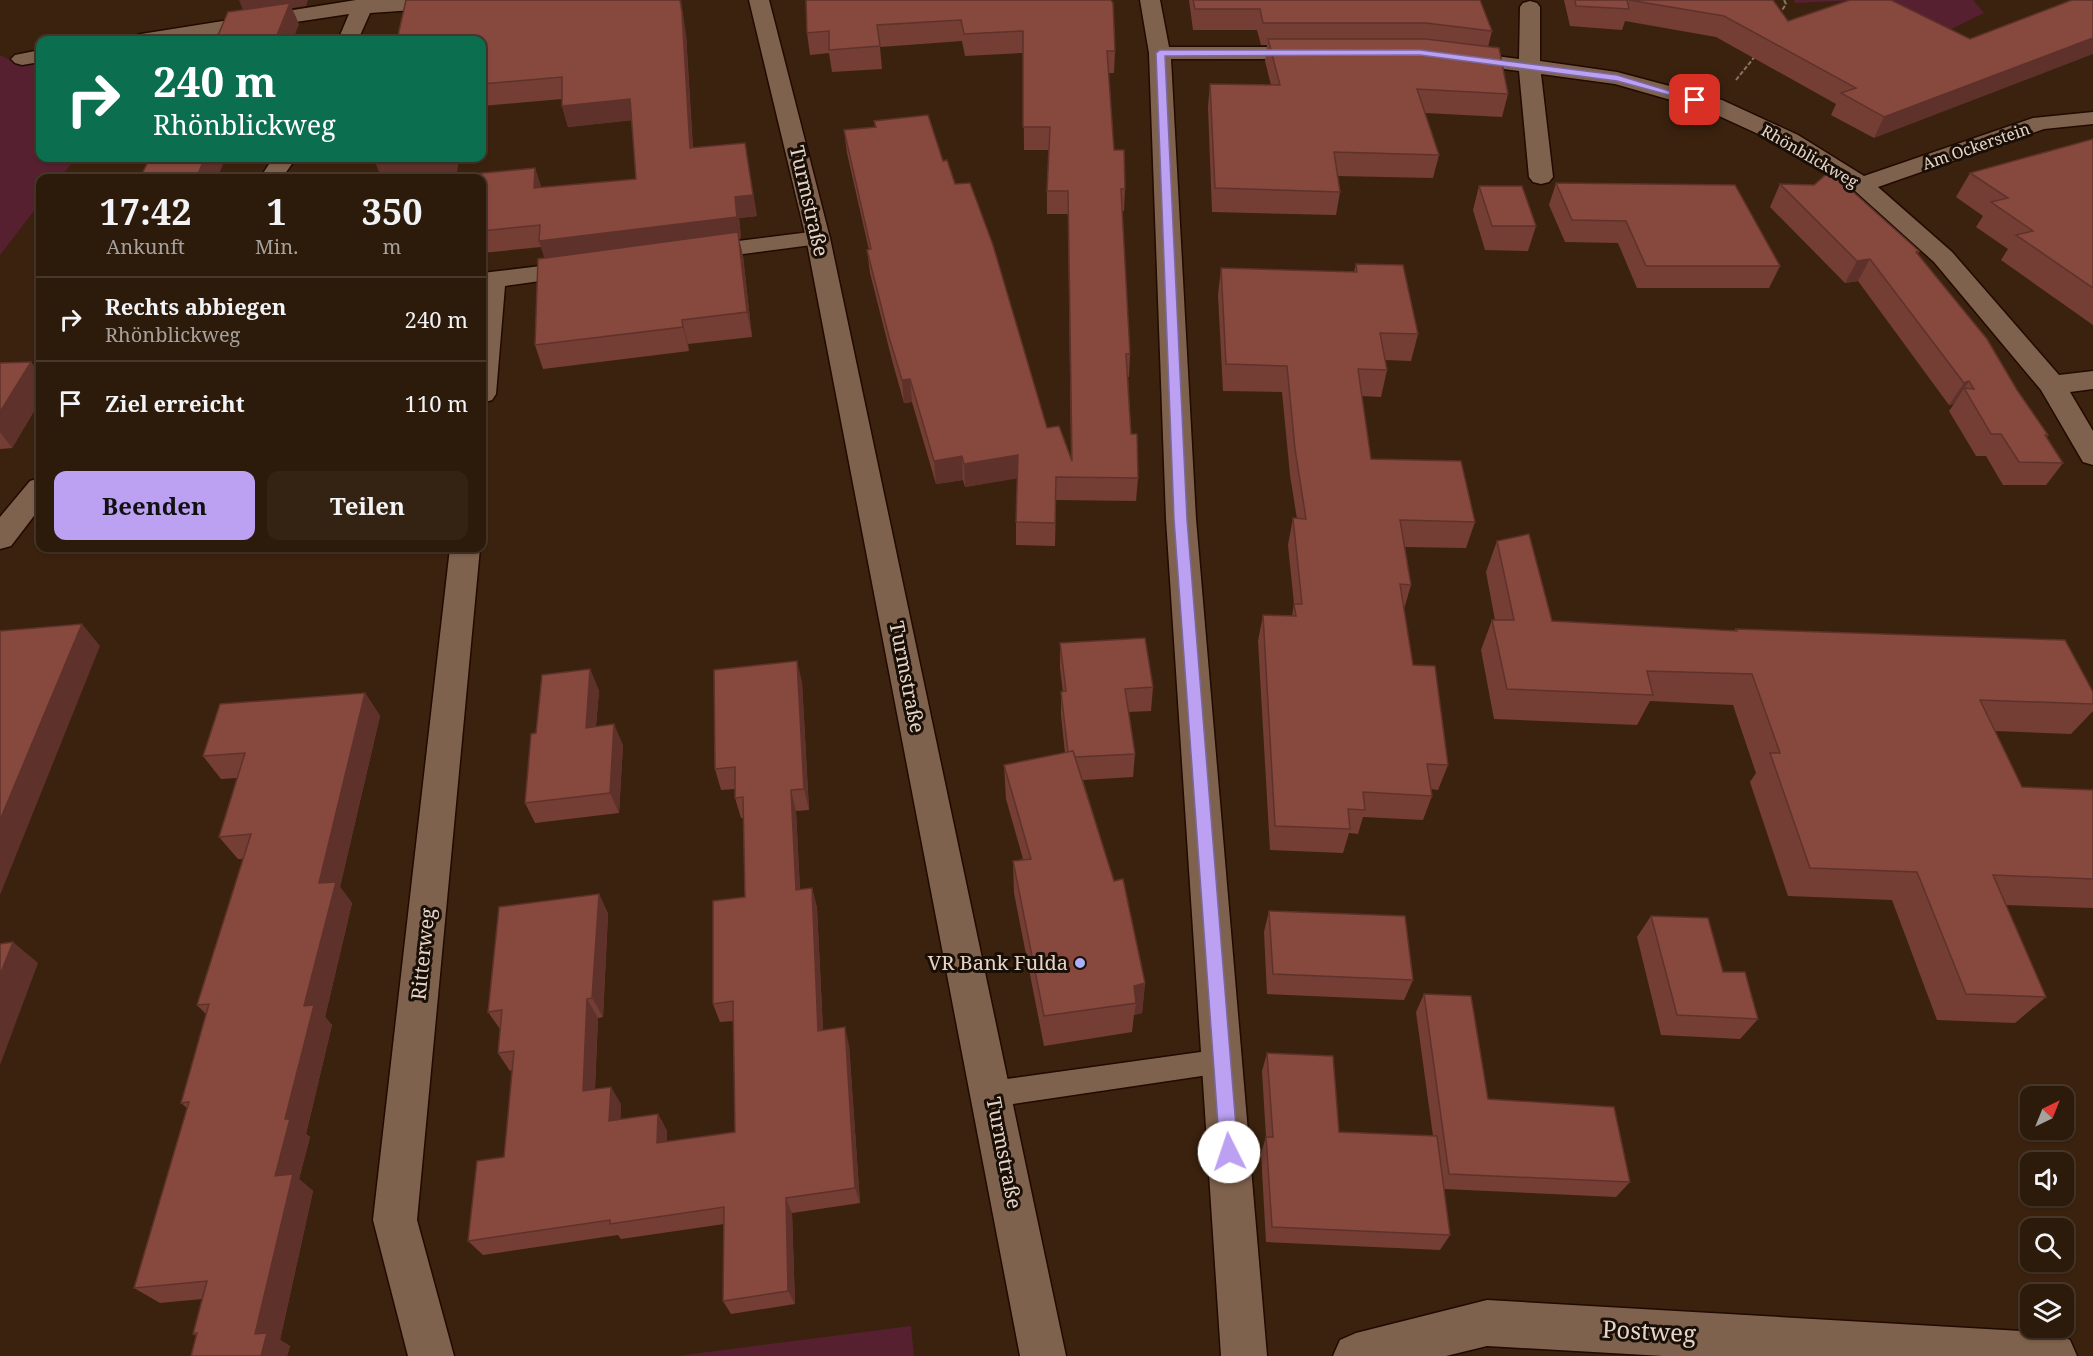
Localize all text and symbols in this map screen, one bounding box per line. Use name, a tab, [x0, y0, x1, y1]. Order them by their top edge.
text: 240 m	[153, 52, 277, 109]
icon: right	[54, 60, 132, 138]
pin	[1669, 74, 1720, 125]
icon: arrive	[1678, 83, 1711, 116]
text: Rhönblickweg	[153, 106, 336, 143]
street label: Am Ockerstein	[1919, 117, 2033, 175]
street label: Rhönblickweg	[1758, 119, 1863, 193]
street label: Turmstraße	[784, 143, 835, 259]
text: 17:42	[99, 187, 192, 236]
text: 1	[266, 187, 287, 236]
text: 350	[362, 187, 423, 236]
text: Ankunft	[106, 233, 185, 260]
text: Min.	[255, 233, 298, 260]
text: m	[383, 233, 402, 260]
text: Rechts abbiegen	[105, 291, 286, 321]
icon: right	[54, 303, 87, 336]
text: 240 m	[405, 304, 468, 334]
text: Rhönblickweg	[105, 321, 240, 348]
icon: arrive	[54, 387, 87, 420]
text: Ziel erreicht	[105, 388, 245, 418]
text: 110 m	[405, 388, 468, 418]
button: Beenden	[54, 471, 255, 540]
button: Teilen	[267, 471, 468, 540]
street label: Turmstraße	[883, 619, 932, 735]
street label: Ritterweg	[404, 906, 441, 1001]
place label: VR Bank Fulda	[928, 949, 1068, 976]
marker: VR Bank Fulda	[1073, 956, 1087, 970]
north arrow	[2020, 1086, 2074, 1140]
map controls	[2020, 1086, 2074, 1338]
street label: Turmstraße	[980, 1095, 1029, 1211]
position arrow	[1197, 1120, 1261, 1184]
button: sound	[2020, 1152, 2074, 1206]
button: search	[2020, 1218, 2074, 1272]
button: layers	[2020, 1284, 2074, 1338]
street label: Postweg	[1601, 1312, 1697, 1349]

